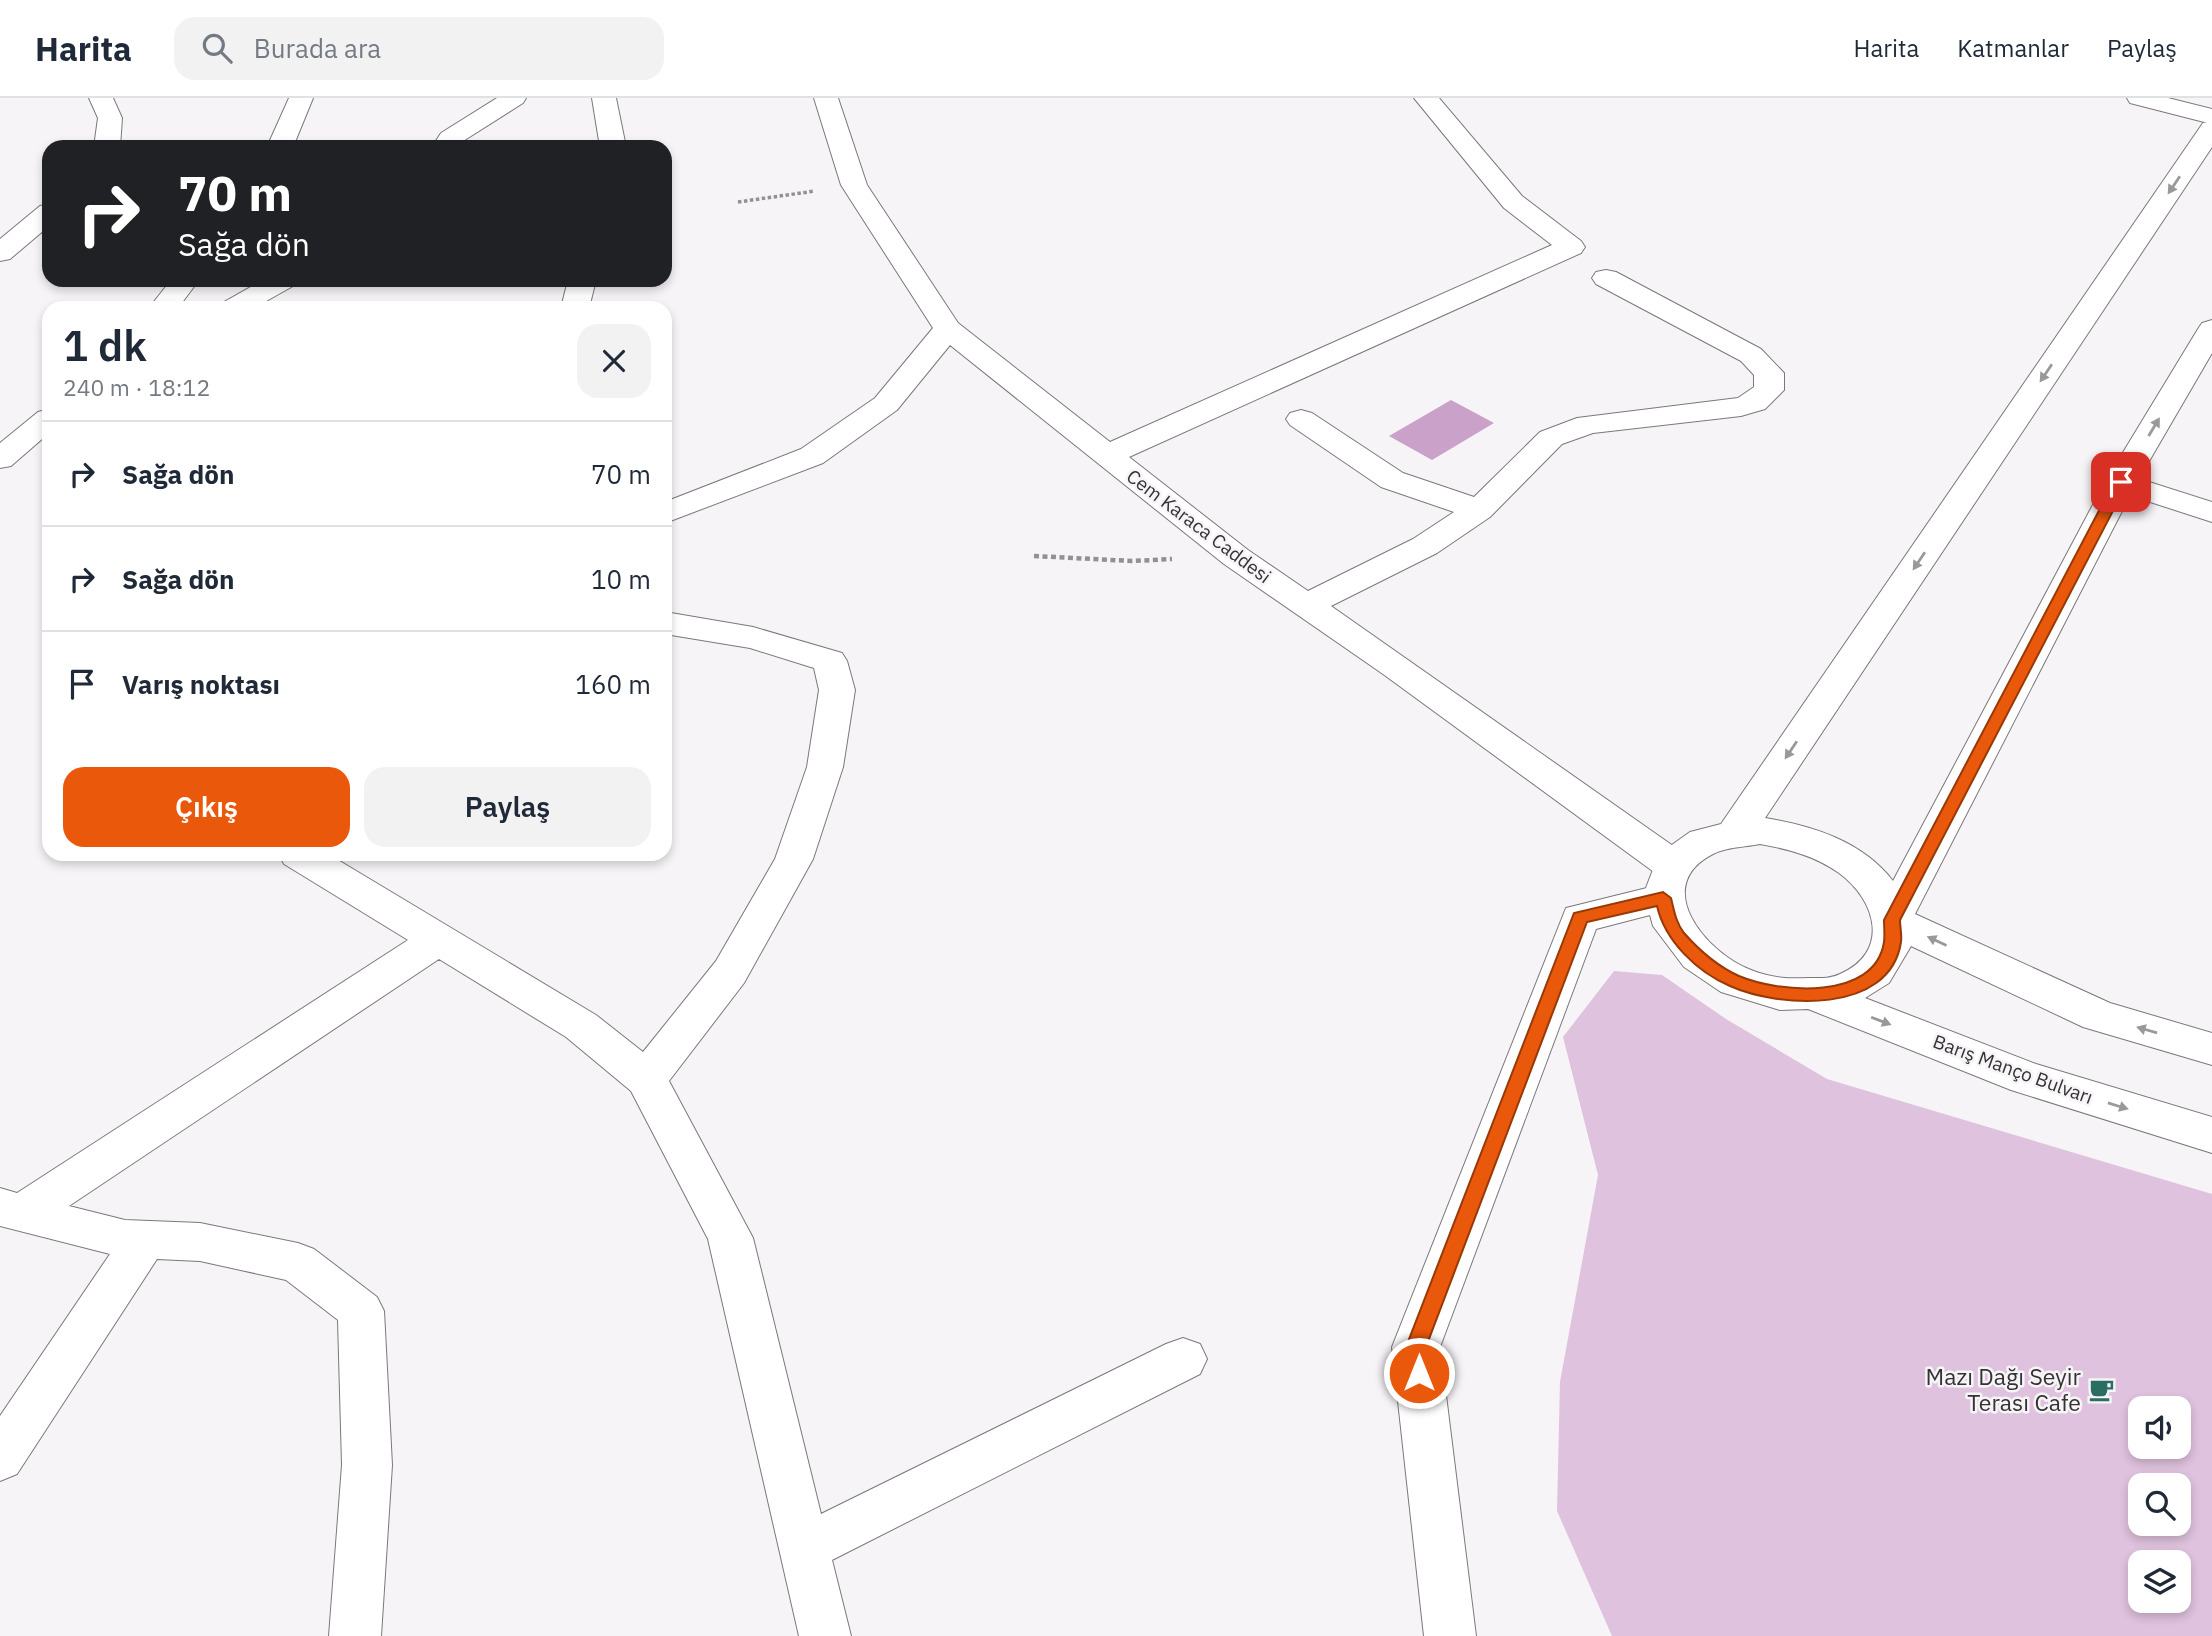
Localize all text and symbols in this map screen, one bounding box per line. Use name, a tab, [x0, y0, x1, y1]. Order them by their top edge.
search box	[174, 17, 664, 80]
text: Harita	[35, 27, 132, 70]
icon: search	[198, 29, 236, 67]
text: Burada ara	[254, 31, 381, 65]
text: Harita	[1853, 32, 1919, 64]
text: Katmanlar	[1957, 32, 2069, 64]
text: Paylaş	[2107, 32, 2177, 64]
text: 70 m	[178, 161, 292, 224]
icon: right	[63, 168, 154, 259]
one-way arrow	[2168, 175, 2181, 194]
text: Sağa dön	[178, 223, 310, 265]
text: 1 dk	[63, 318, 147, 373]
button: close	[577, 324, 651, 398]
one-way arrow	[2039, 364, 2053, 382]
text: 240 m · 18:12	[63, 372, 210, 402]
one-way arrow	[2147, 418, 2160, 437]
pin	[2091, 452, 2151, 512]
icon: right	[63, 455, 101, 493]
text: Sağa dön	[122, 457, 234, 491]
text: 70 m	[591, 457, 651, 491]
icon: arrive	[2102, 463, 2140, 501]
street label: Cem Karaca Caddesi	[1122, 464, 1276, 588]
one-way arrow	[1913, 552, 1926, 571]
icon: right	[63, 560, 101, 598]
text: Sağa dön	[122, 562, 234, 596]
text: 10 m	[591, 562, 651, 596]
icon: arrive	[63, 665, 101, 703]
text: Varış noktası	[122, 667, 280, 701]
text: 160 m	[575, 667, 651, 701]
one-way arrow	[1784, 741, 1798, 759]
button: Çıkış	[63, 767, 350, 847]
button: Paylaş	[364, 767, 651, 847]
one-way arrow	[1927, 936, 1948, 947]
one-way arrow	[1871, 1015, 1892, 1026]
one-way arrow	[2135, 1024, 2157, 1035]
street label: Barış Manço Bulvarı	[1930, 1029, 2096, 1109]
one-way arrow	[2108, 1101, 2129, 1111]
position arrow	[1382, 1336, 1456, 1410]
place label: Mazı Dağı Seyir Terası Cafe	[1926, 1361, 2082, 1417]
cafe icon: Mazı Dağı Seyir Terası Cafe	[2087, 1375, 2115, 1403]
map controls	[2128, 1396, 2191, 1613]
button: sound	[2128, 1396, 2191, 1459]
button: search	[2128, 1473, 2191, 1536]
button: layers	[2128, 1550, 2191, 1613]

